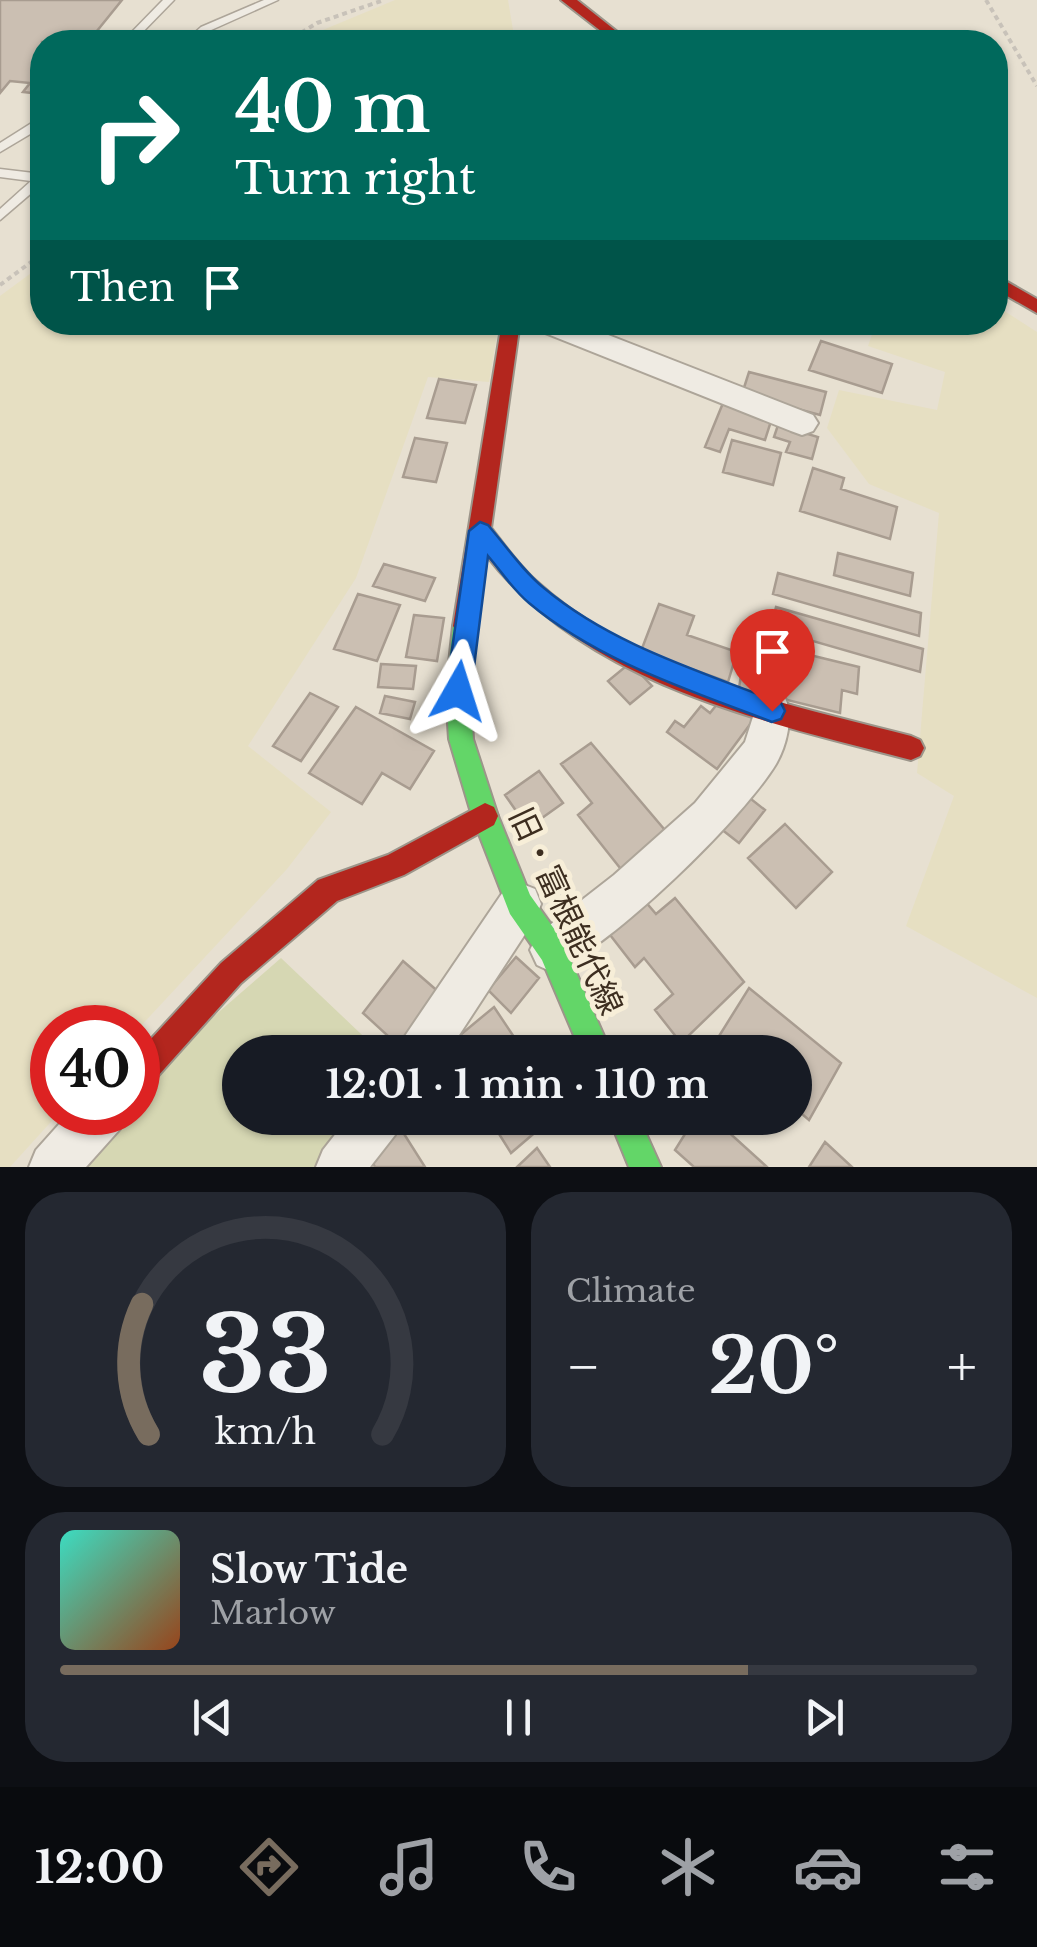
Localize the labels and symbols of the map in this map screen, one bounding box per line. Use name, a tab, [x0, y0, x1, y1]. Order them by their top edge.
pin	[730, 609, 815, 712]
position arrow	[406, 639, 510, 743]
street label: 旧・富根能代線	[501, 801, 631, 1021]
speed limit sign: 40	[30, 1005, 160, 1135]

